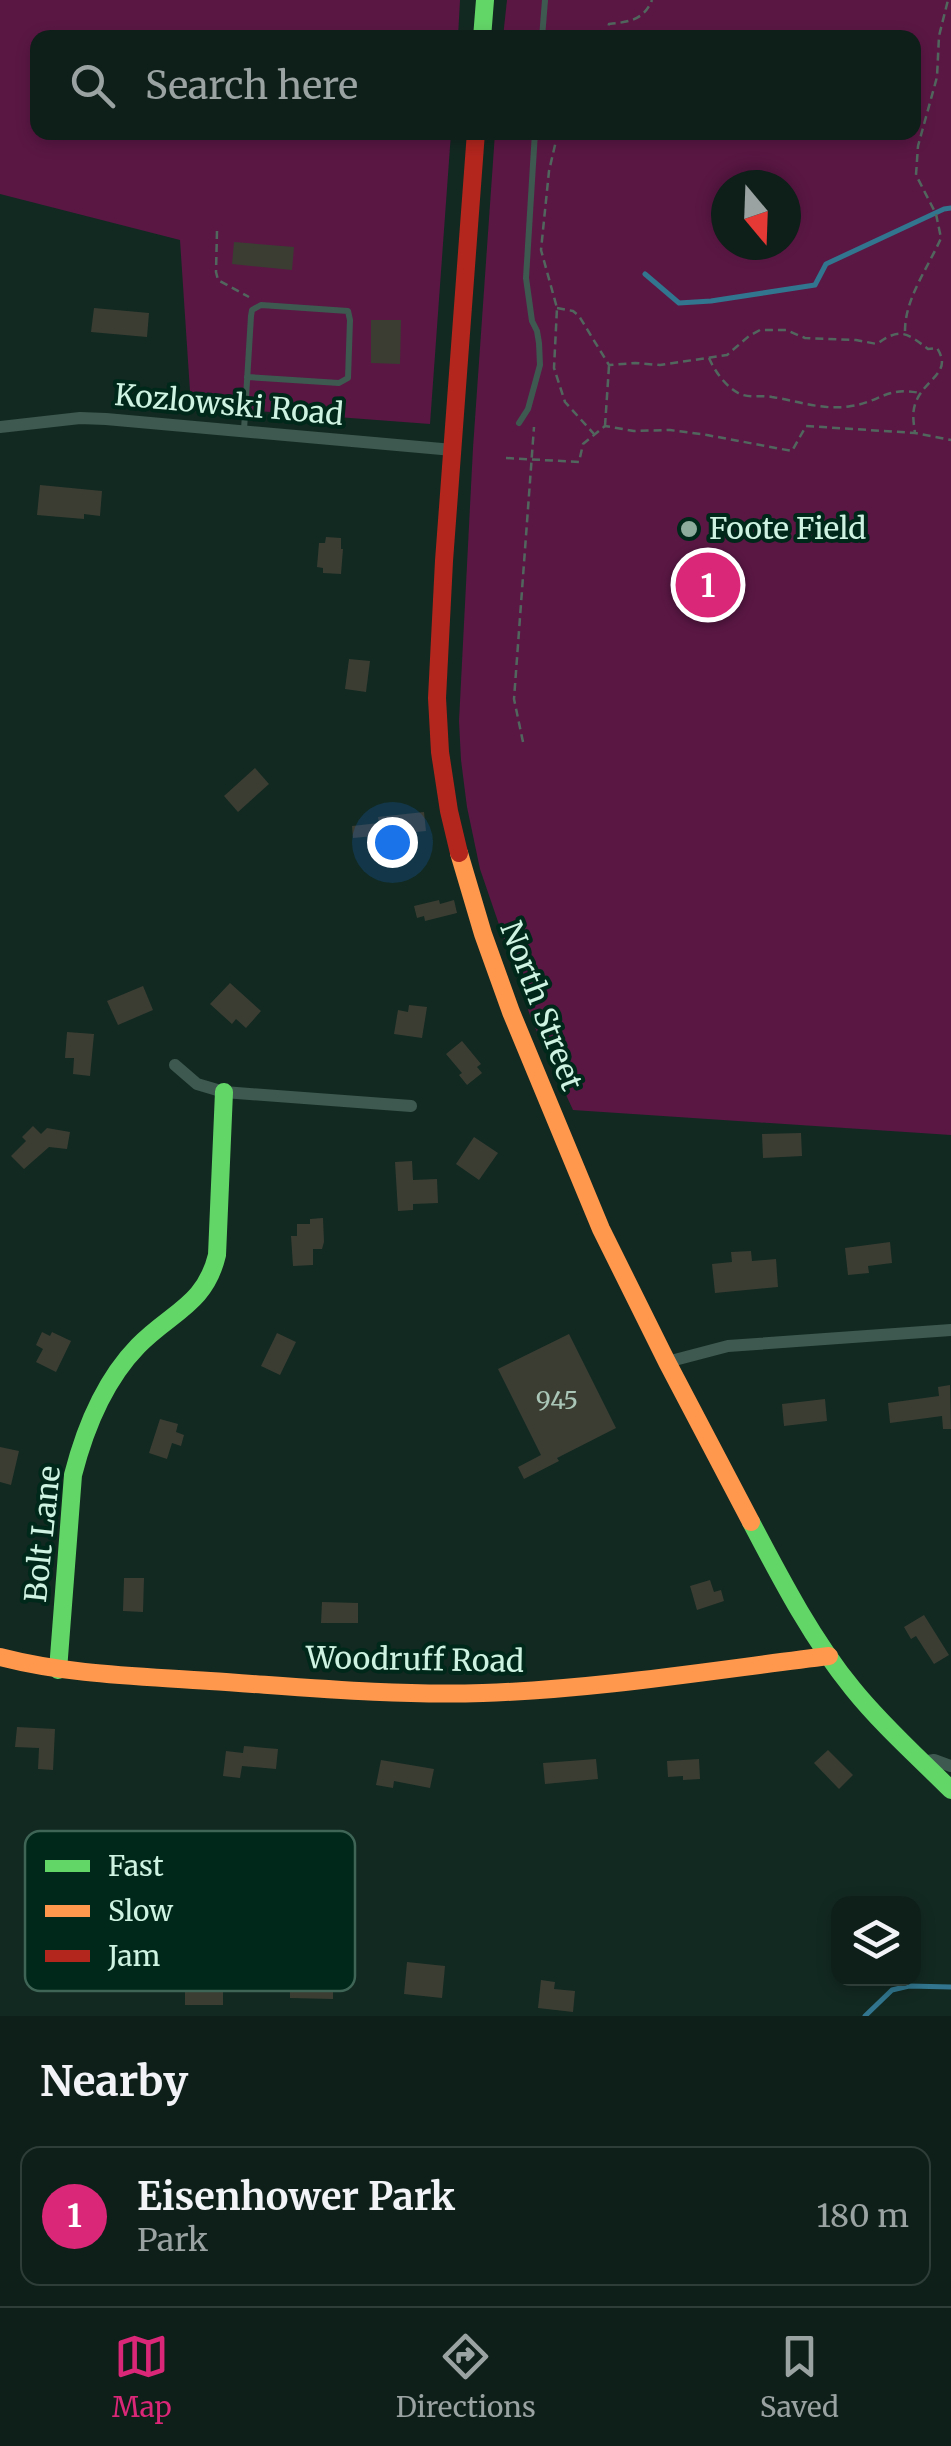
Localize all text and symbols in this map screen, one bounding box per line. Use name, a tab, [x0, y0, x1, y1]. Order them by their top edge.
search box	[30, 30, 921, 140]
icon: search	[65, 58, 120, 113]
text: Search here	[145, 62, 358, 109]
north arrow	[711, 170, 801, 260]
street label: Kozlowski Road	[113, 375, 345, 433]
place label: Foote Field	[709, 509, 866, 547]
marker: Foote Field	[678, 518, 700, 540]
pin: 1	[676, 548, 740, 622]
your location	[367, 817, 418, 868]
street label: North Street	[492, 916, 592, 1096]
house number: 945	[536, 1384, 578, 1416]
street label: Bolt Lane	[16, 1464, 68, 1604]
street label: Woodruff Road	[305, 1638, 524, 1680]
legend	[25, 1831, 355, 1991]
text: Fast	[108, 1848, 164, 1884]
text: Slow	[108, 1893, 173, 1929]
map controls	[831, 1896, 921, 1986]
button: layers	[831, 1896, 921, 1986]
text: Jam	[107, 1938, 161, 1974]
text: Nearby	[40, 2055, 188, 2107]
text: Eisenhower Park	[137, 2173, 455, 2220]
text: 1	[67, 2196, 82, 2236]
text: 180 m	[817, 2196, 909, 2236]
text: Park	[137, 2220, 208, 2260]
tab: Map	[112, 2329, 172, 2425]
tab: Directions	[396, 2329, 536, 2425]
tab: Saved	[760, 2329, 839, 2425]

